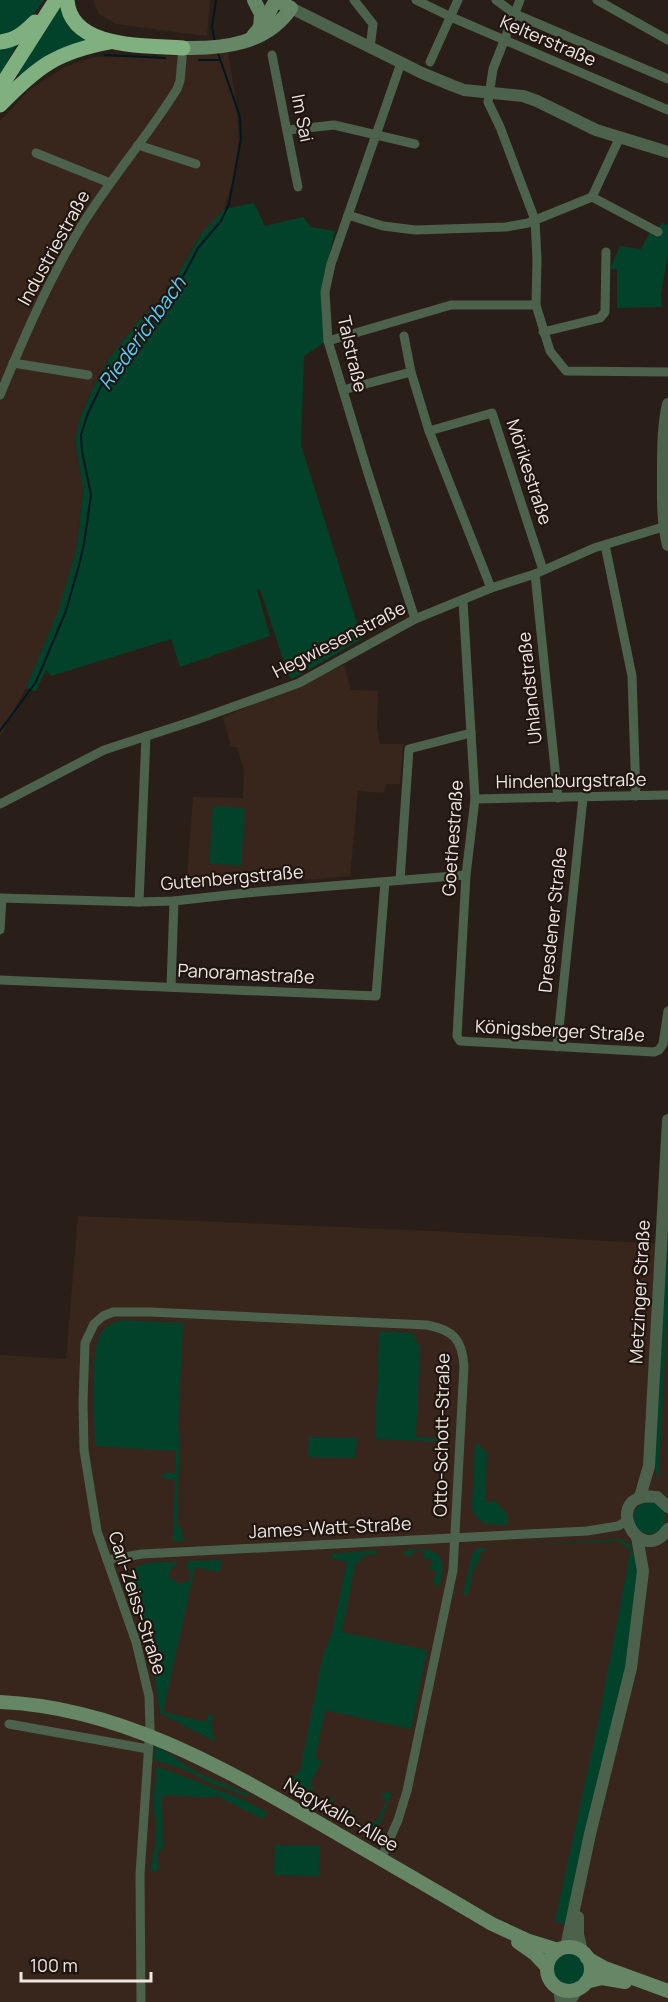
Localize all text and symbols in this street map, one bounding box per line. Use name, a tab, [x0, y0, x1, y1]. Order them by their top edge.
street label: Kelterstraße	[497, 9, 600, 71]
street label: Im Sai	[287, 92, 319, 144]
street label: Industriestraße	[12, 186, 95, 309]
water label: Riederichbach	[92, 270, 192, 395]
street label: Talstraße	[333, 313, 373, 394]
street label: Mörikestraße	[502, 416, 558, 528]
street label: Hegwiesenstraße	[268, 595, 409, 683]
street label: Uhlandstraße	[511, 631, 547, 746]
street label: Hindenburgstraße	[495, 767, 647, 793]
street label: Goethestraße	[436, 779, 468, 897]
street label: Dresdener Straße	[532, 846, 572, 994]
street label: Gutenbergstraße	[160, 859, 304, 895]
street label: Panoramastraße	[177, 957, 315, 989]
street label: Königsberger Straße	[475, 1014, 646, 1046]
street label: Metzinger Straße	[623, 1219, 655, 1365]
street label: Otto-Schott-Straße	[428, 1353, 454, 1517]
street label: James-Watt-Straße	[248, 1511, 412, 1543]
street label: Carl-Zeiss-Straße	[103, 1528, 172, 1677]
street label: Nagykallo-Allee	[280, 1772, 403, 1857]
scale bar	[21, 1945, 152, 1983]
text: 100 m	[30, 1953, 78, 1977]

